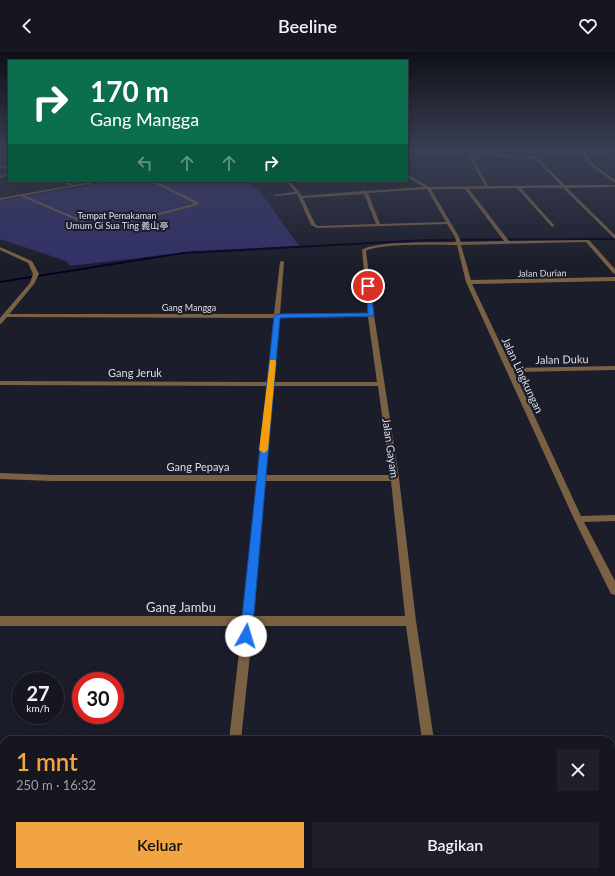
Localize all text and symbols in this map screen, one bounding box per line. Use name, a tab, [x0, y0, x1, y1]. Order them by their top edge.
icon: back	[16, 15, 38, 37]
text: Beeline	[278, 15, 337, 37]
icon: heart	[577, 15, 599, 37]
text: 170 m	[90, 74, 169, 108]
icon: right	[24, 76, 76, 128]
text: Gang Mangga	[90, 108, 199, 130]
icon: left	[134, 152, 156, 174]
icon: ahead	[176, 152, 198, 174]
icon: ahead	[218, 152, 240, 174]
icon: right	[260, 152, 282, 174]
park label: Tempat Pemakaman Umum Gi Sua Ting 義山亭	[66, 210, 168, 231]
street label: Jalan Durian	[518, 267, 566, 279]
pin	[351, 269, 385, 303]
icon: arrive	[357, 275, 379, 297]
street label: Gang Mangga	[162, 302, 216, 313]
street label: Jalan Lingkungan	[500, 335, 546, 415]
street label: Jalan Duku	[535, 352, 589, 366]
street label: Gang Jeruk	[108, 366, 162, 379]
street label: Jalan Gayam	[380, 417, 402, 479]
street label: Gang Pepaya	[167, 460, 229, 473]
street label: Gang Jambu	[146, 599, 216, 615]
position arrow	[225, 615, 267, 657]
speed limit sign: 30	[72, 672, 124, 724]
text: 27	[26, 681, 50, 705]
text: km/h	[26, 702, 50, 714]
text: 1 mnt	[16, 747, 78, 776]
button: close	[557, 749, 599, 791]
text: 250 m · 16:32	[16, 777, 96, 793]
button: Keluar	[16, 822, 304, 868]
button: Bagikan	[312, 822, 599, 868]

